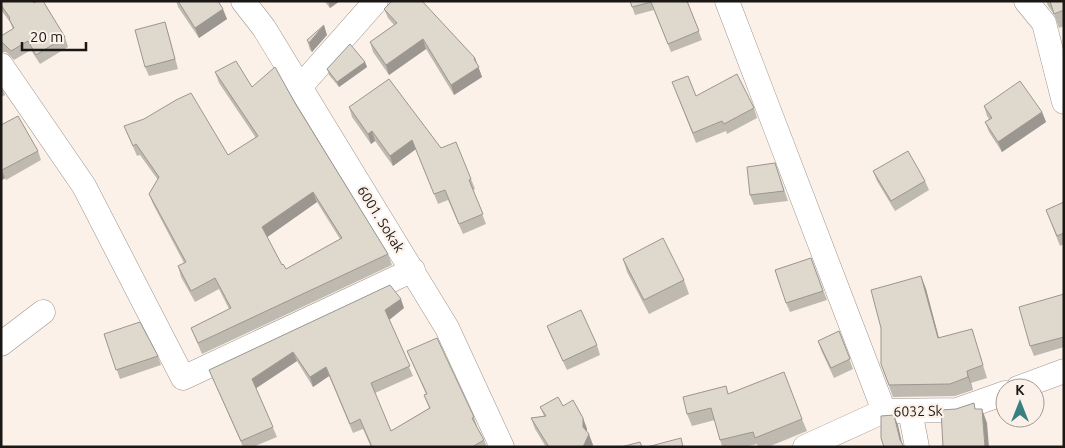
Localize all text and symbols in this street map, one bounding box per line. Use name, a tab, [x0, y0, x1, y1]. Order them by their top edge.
scale bar	[22, 20, 86, 52]
text: 20 m	[30, 28, 63, 45]
street label: 6001. Sokak	[354, 183, 408, 255]
north arrow	[995, 378, 1045, 428]
text: K	[1015, 382, 1025, 398]
street label: 6032 Sk	[893, 403, 943, 419]

